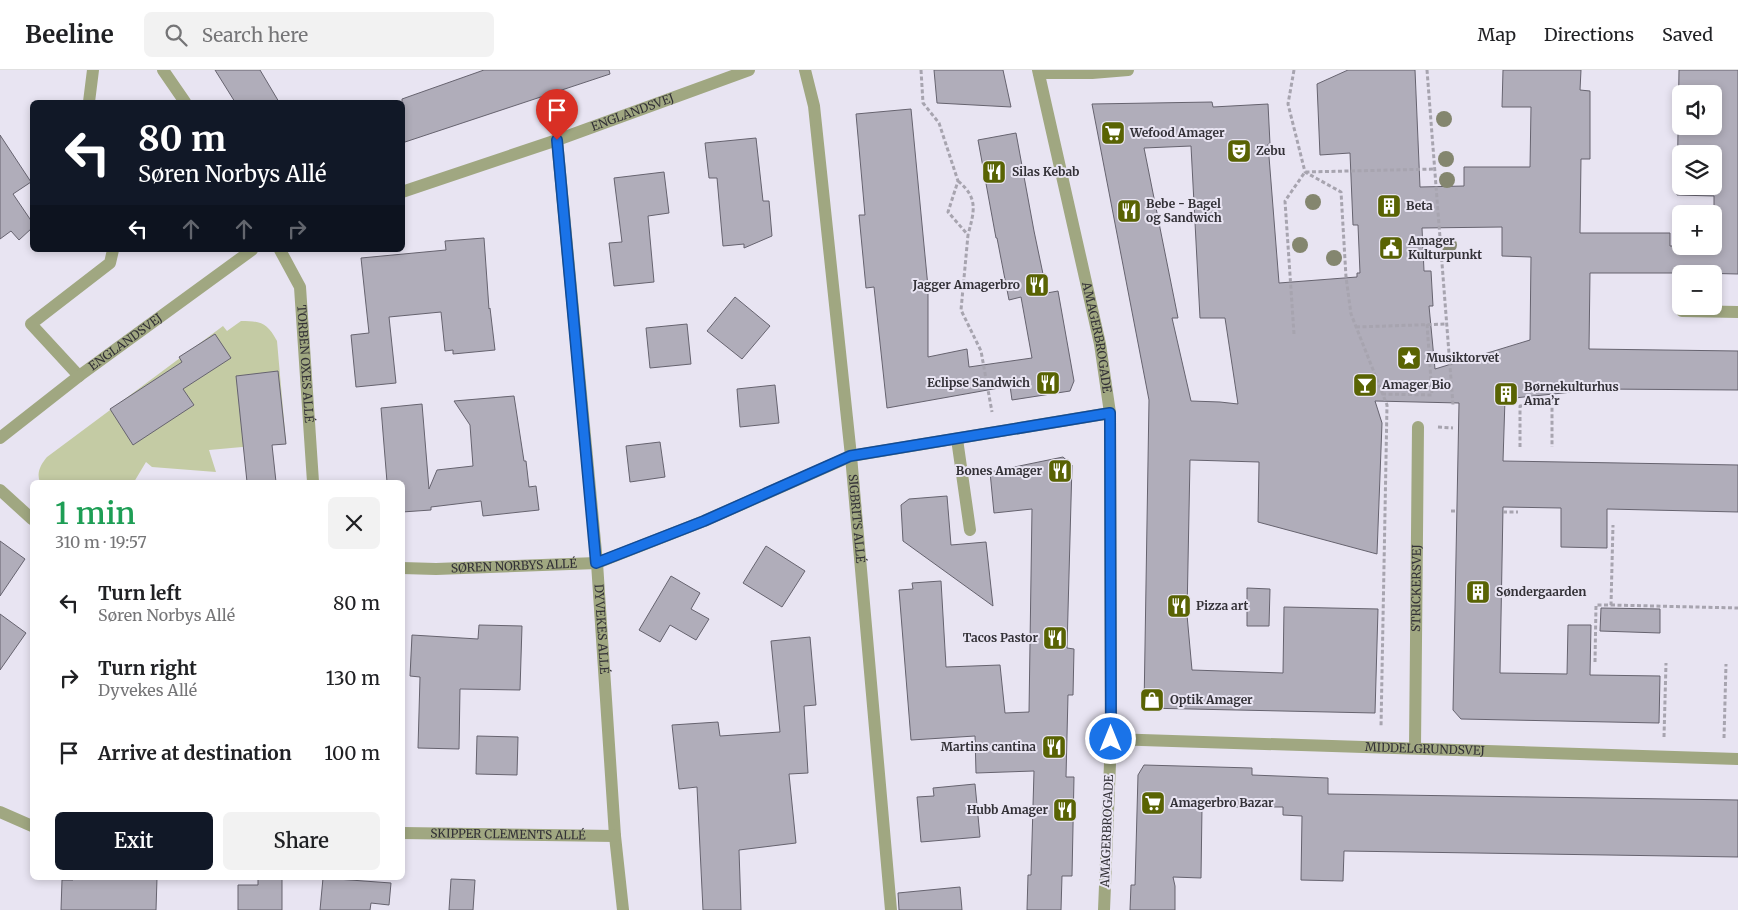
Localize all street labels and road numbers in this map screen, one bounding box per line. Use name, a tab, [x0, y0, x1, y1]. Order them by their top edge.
street label: ENGLANDSVEJ	[589, 90, 677, 134]
street label: AMAGERBROGADE	[1079, 279, 1115, 394]
street label: TORBEN OXES ALLÉ	[294, 304, 317, 424]
street label: ENGLANDSVEJ	[86, 310, 165, 373]
street label: SIGBRITS ALLÉ	[846, 473, 868, 564]
street label: STRICKERSVEJ	[1408, 544, 1424, 632]
street label: SØREN NORBYS ALLÉ	[451, 556, 578, 575]
street label: DYVEKES ALLÉ	[591, 583, 612, 675]
street label: MIDDELGRUNDSVEJ	[1365, 739, 1486, 758]
street label: AMAGERBROGADE	[1097, 774, 1116, 889]
street label: SKIPPER CLEMENTS ALLÉ	[430, 825, 586, 843]

